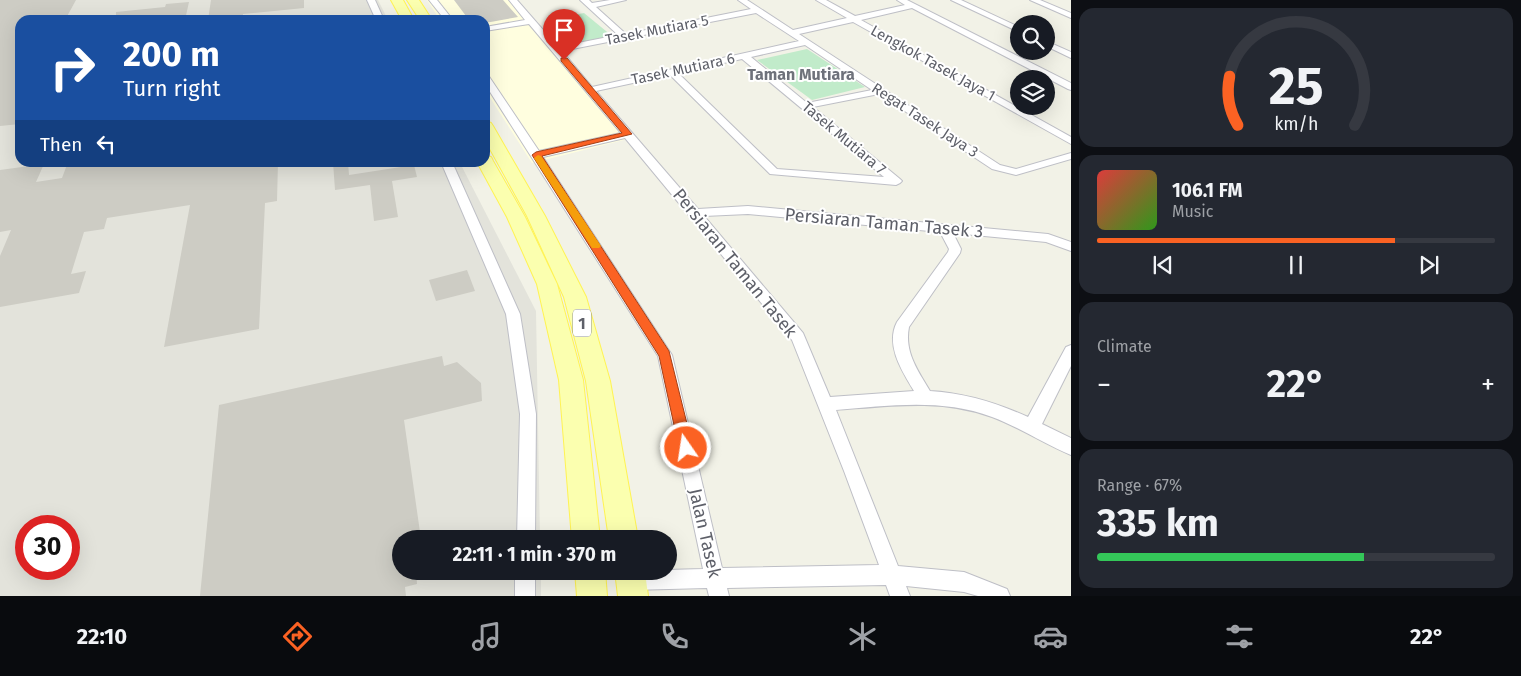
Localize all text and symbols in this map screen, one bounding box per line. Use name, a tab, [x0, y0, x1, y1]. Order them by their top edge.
pin	[543, 9, 585, 60]
street label: Tasek Mutiara 5	[604, 11, 710, 49]
map controls	[1010, 15, 1055, 115]
button: search	[1010, 15, 1055, 60]
icon: arrive	[550, 16, 578, 44]
street label: Lengkok Tasek Jaya 1	[867, 21, 999, 105]
text: 200 m	[123, 33, 220, 75]
icon: right	[40, 35, 105, 100]
street label: Tasek Mutiara 6	[630, 49, 736, 89]
text: 25	[1269, 55, 1323, 118]
district label: Taman Mutiara	[747, 65, 855, 84]
button: layers	[1010, 70, 1055, 115]
text: Turn right	[123, 75, 220, 102]
street label: Regat Tasek Jaya 3	[868, 79, 982, 161]
street label: Tasek Mutiara 7	[798, 98, 890, 179]
text: km/h	[1274, 113, 1318, 135]
icon: left	[92, 130, 120, 158]
text: Then	[40, 133, 82, 156]
text: 106.1 FM	[1172, 179, 1242, 202]
street label: Persiaran Taman Tasek	[668, 184, 802, 343]
text: Music	[1172, 202, 1213, 221]
street label: Persiaran Taman Tasek 3	[784, 203, 984, 243]
icon: previous	[1149, 251, 1177, 279]
icon: pause	[1282, 251, 1310, 279]
icon: next	[1415, 251, 1443, 279]
road number: 1	[573, 309, 591, 336]
text: Climate	[1097, 337, 1152, 356]
text: 22°	[1266, 361, 1326, 407]
text: −	[1097, 368, 1111, 401]
text: +	[1481, 368, 1495, 401]
position arrow	[659, 421, 711, 473]
text: Range · 67%	[1097, 476, 1182, 495]
street label: Jalan Tasek	[684, 486, 726, 580]
text: 335 km	[1097, 500, 1219, 546]
speed limit sign: 30	[15, 515, 80, 580]
text: 22:11 · 1 min · 370 m	[453, 543, 616, 566]
icon: directions	[280, 619, 315, 654]
icon: music	[469, 619, 504, 654]
icon: phone	[657, 619, 692, 654]
icon: climate	[845, 619, 880, 654]
icon: car	[1033, 619, 1068, 654]
icon: filters	[1222, 619, 1257, 654]
text: 22:10	[77, 623, 127, 650]
text: 22°	[1410, 623, 1444, 650]

